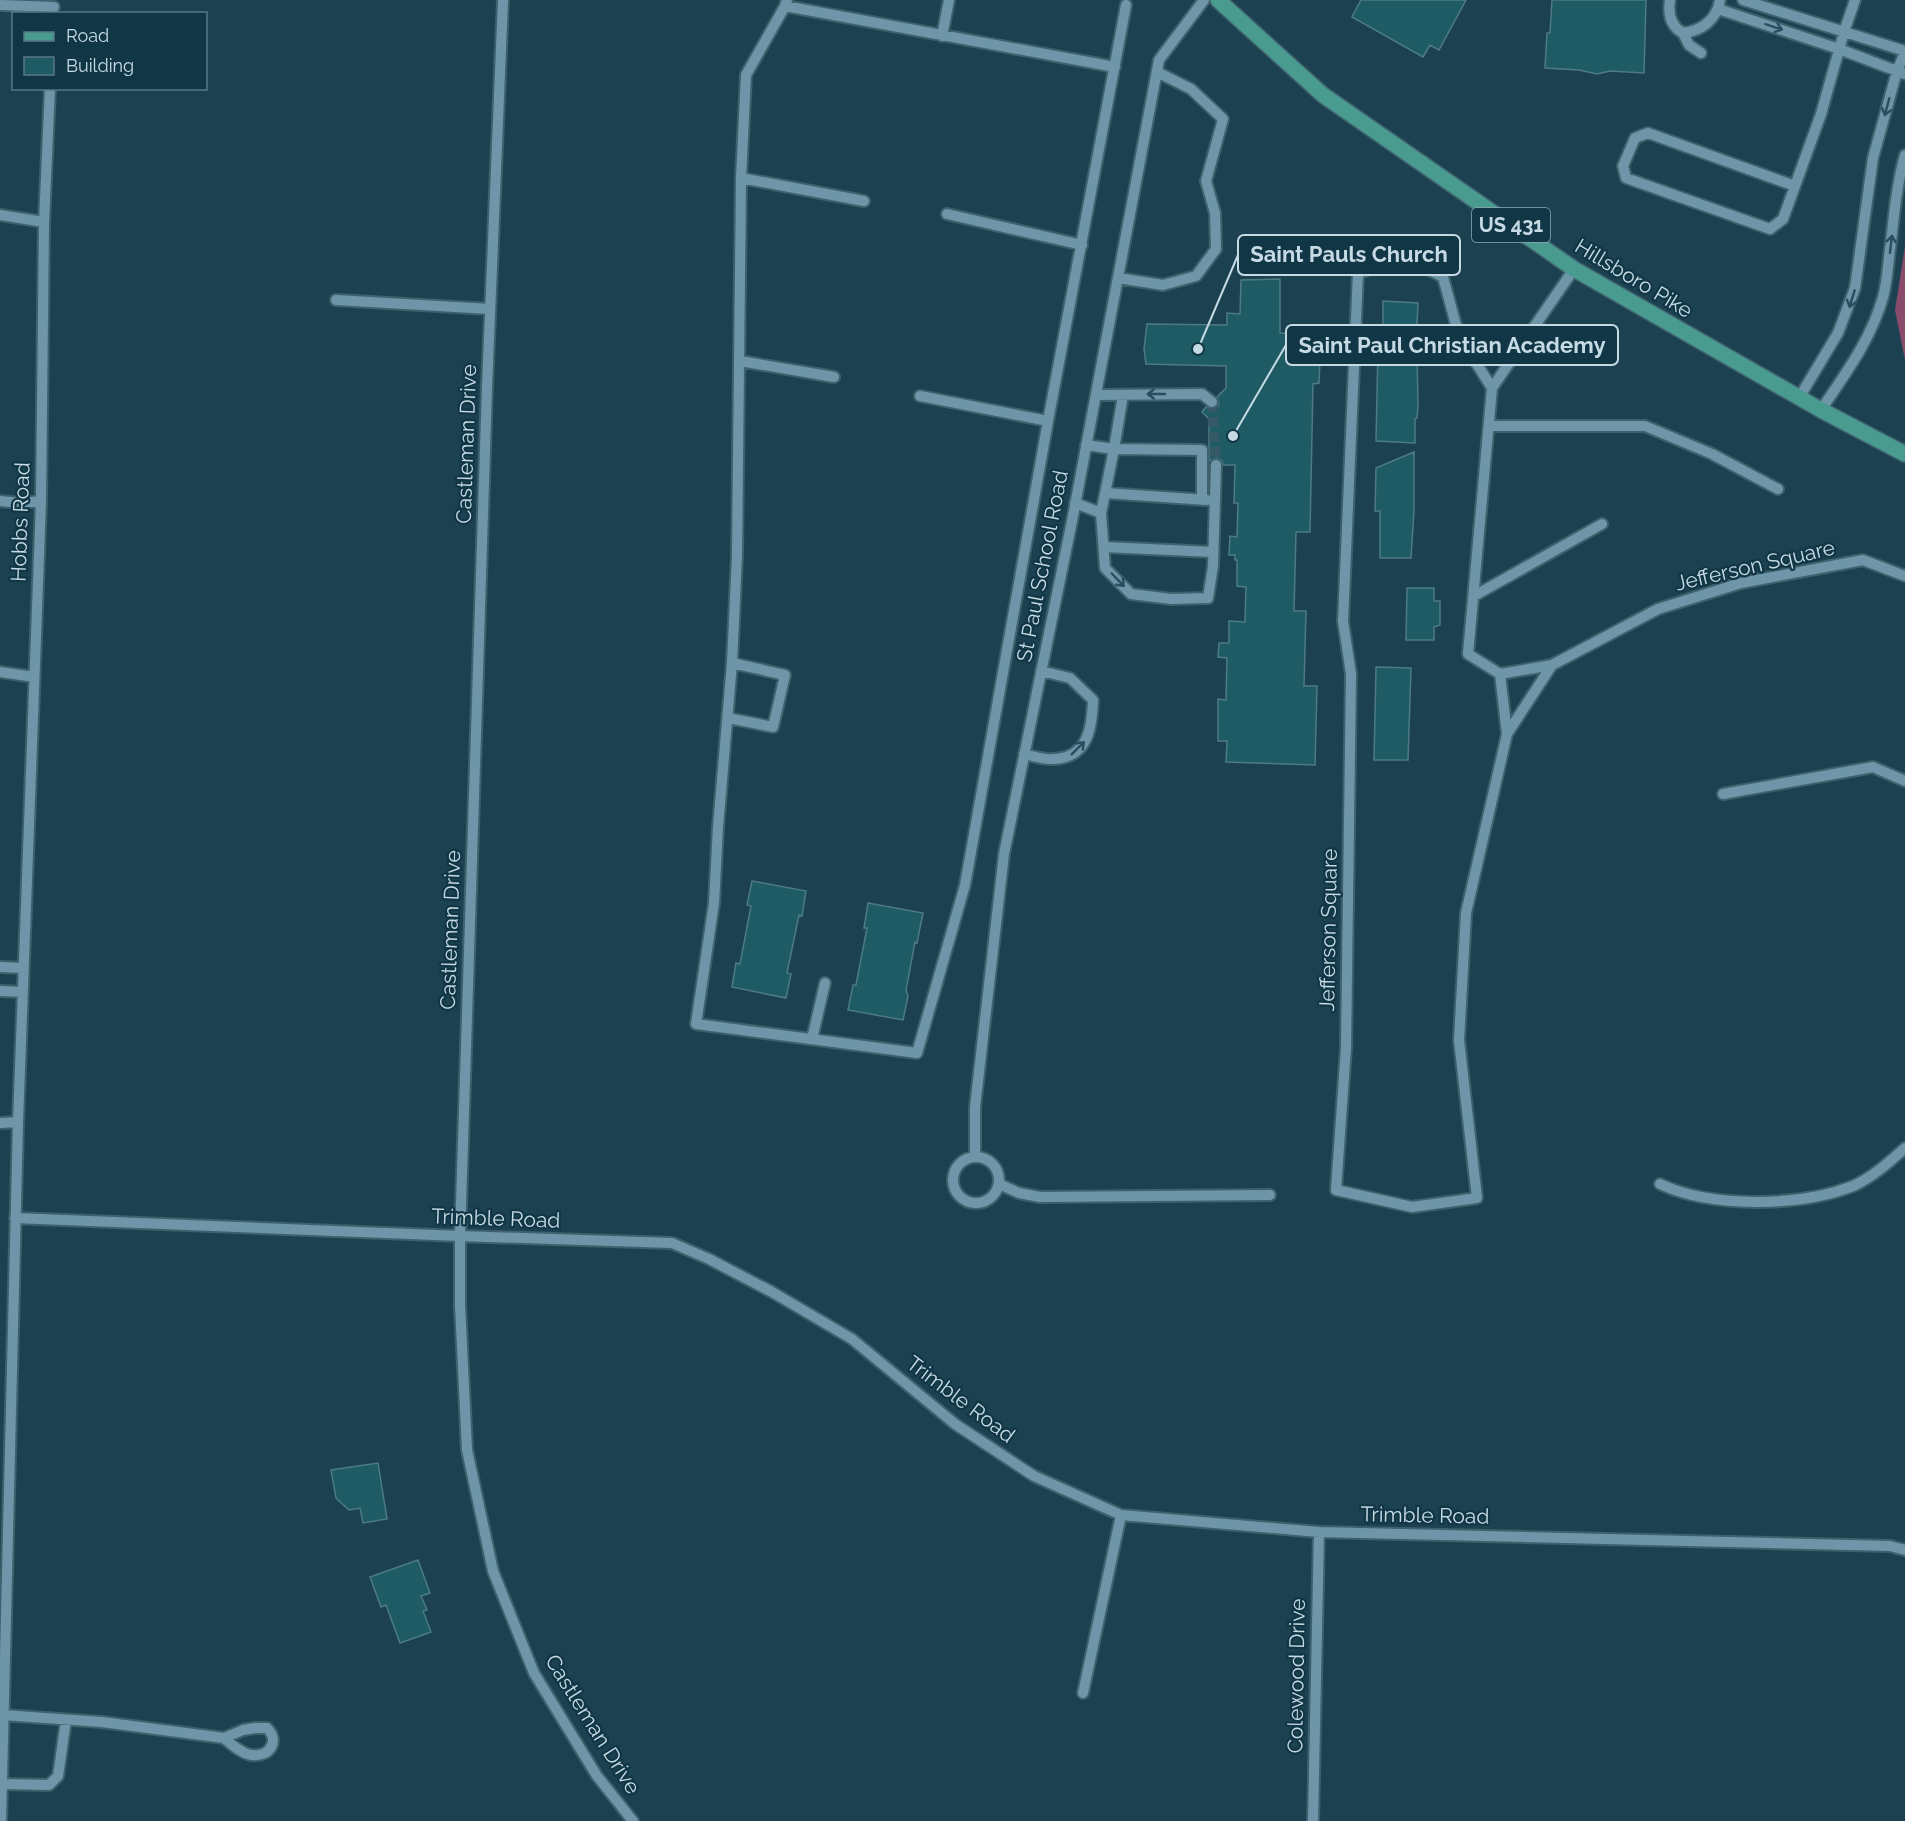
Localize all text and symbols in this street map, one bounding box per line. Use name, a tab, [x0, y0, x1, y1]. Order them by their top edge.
legend	[12, 12, 207, 90]
one-way arrow	[1764, 23, 1783, 34]
text: Road	[66, 25, 109, 46]
text: Building	[66, 55, 134, 76]
one-way arrow	[1881, 98, 1893, 117]
road number: US 431	[1472, 208, 1550, 242]
street label: Hillsboro Pike	[1571, 233, 1697, 323]
one-way arrow	[1886, 234, 1897, 254]
callout: Saint Pauls Church	[1238, 235, 1460, 275]
text: Saint Pauls Church	[1250, 241, 1448, 267]
one-way arrow	[1846, 289, 1857, 308]
callout: Saint Paul Christian Academy	[1286, 325, 1618, 365]
text: Saint Paul Christian Academy	[1298, 332, 1606, 358]
street label: Castleman Drive	[451, 364, 481, 524]
one-way arrow	[1146, 388, 1166, 400]
street label: Hobbs Road	[5, 462, 35, 582]
street label: St Paul School Road	[1011, 468, 1073, 664]
street label: Jefferson Square	[1673, 534, 1837, 596]
one-way arrow	[1111, 573, 1125, 588]
one-way arrow	[1071, 740, 1086, 755]
street label: Jefferson Square	[1314, 848, 1342, 1012]
street label: Castleman Drive	[435, 850, 465, 1010]
street label: Trimble Road	[431, 1203, 561, 1233]
street label: Trimble Road	[902, 1350, 1020, 1448]
street label: Trimble Road	[1360, 1501, 1490, 1529]
street label: Colewood Drive	[1282, 1598, 1310, 1754]
street label: Castleman Drive	[540, 1650, 646, 1798]

